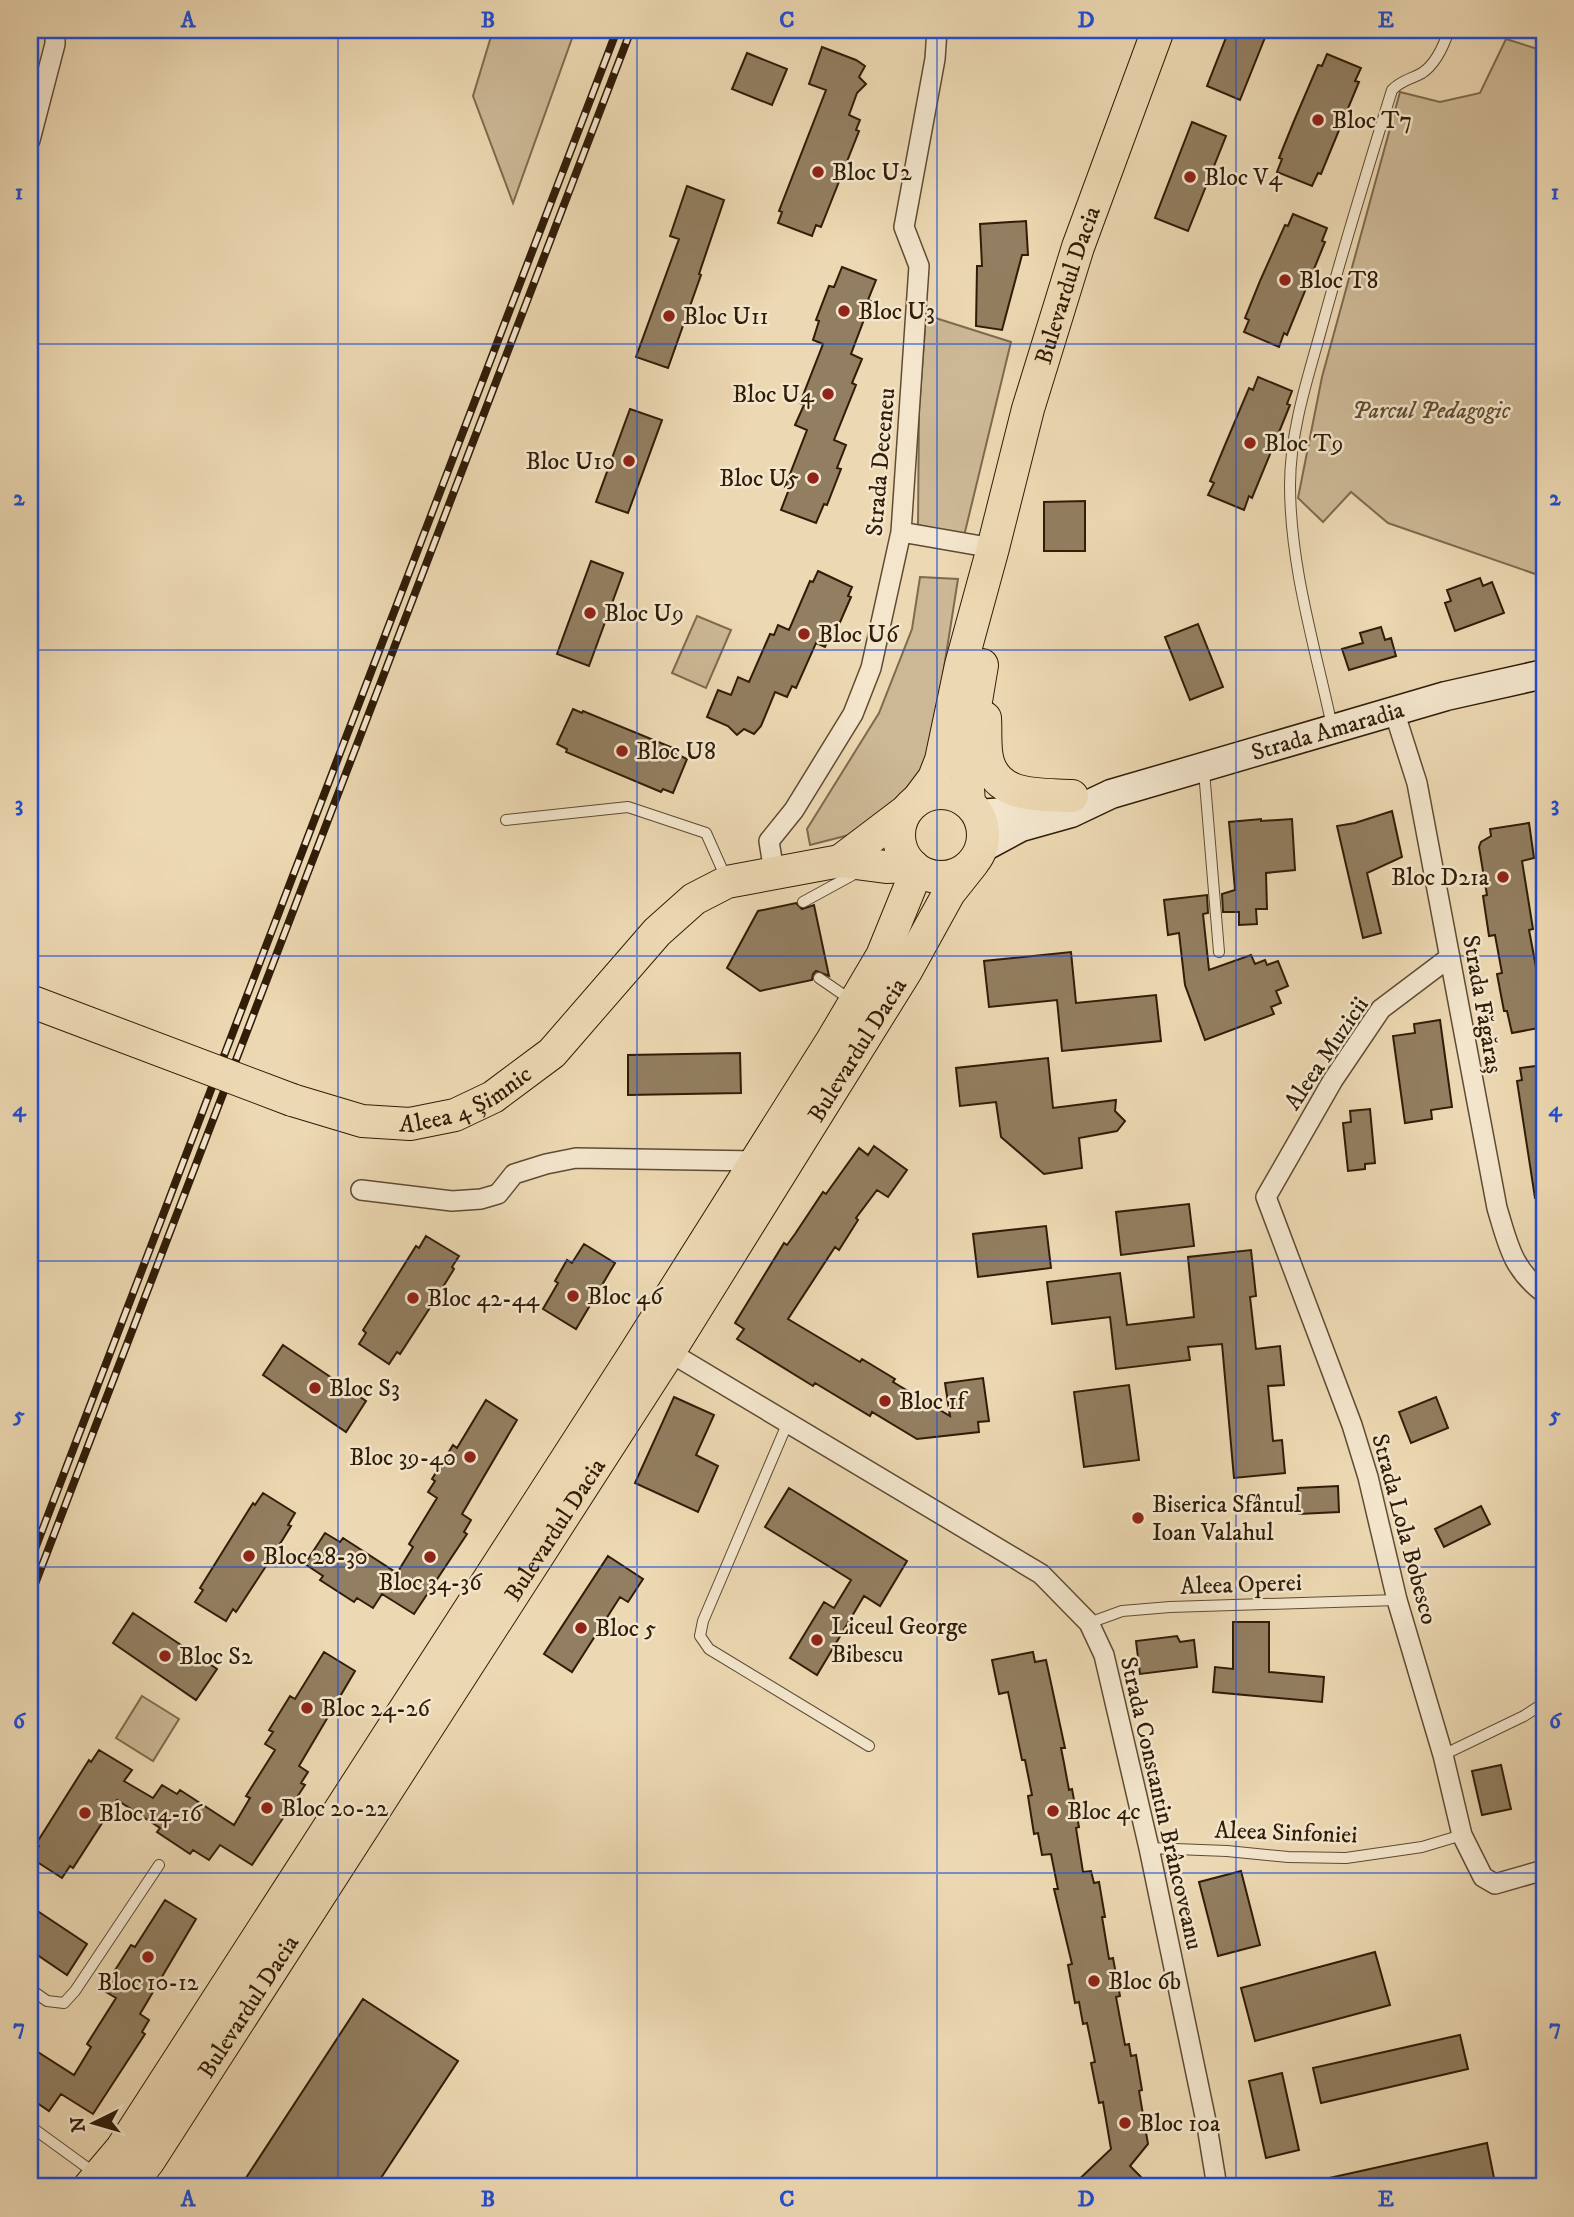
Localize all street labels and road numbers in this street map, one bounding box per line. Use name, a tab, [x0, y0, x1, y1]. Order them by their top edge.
street label: Bulevardul Dacia	[1029, 201, 1108, 368]
street label: Strada Deceneu	[860, 387, 902, 538]
street label: Strada Amaradia	[1248, 695, 1408, 768]
street label: Strada Făgăraș	[1455, 933, 1509, 1076]
street label: Bulevardul Dacia	[802, 972, 914, 1128]
street label: Aleea Muzicii	[1278, 991, 1376, 1116]
street label: Aleea 4 Șimnic	[399, 1059, 538, 1140]
street label: Strada Lola Bobesco	[1364, 1431, 1444, 1628]
street label: Bulevardul Dacia	[499, 1452, 613, 1607]
street label: Aleea Operei	[1180, 1568, 1302, 1602]
street label: Strada Constantin Brâncoveanu	[1113, 1654, 1209, 1953]
street label: Aleea Sinfoniei	[1214, 1816, 1358, 1850]
street label: Bulevardul Dacia	[192, 1929, 306, 2084]

